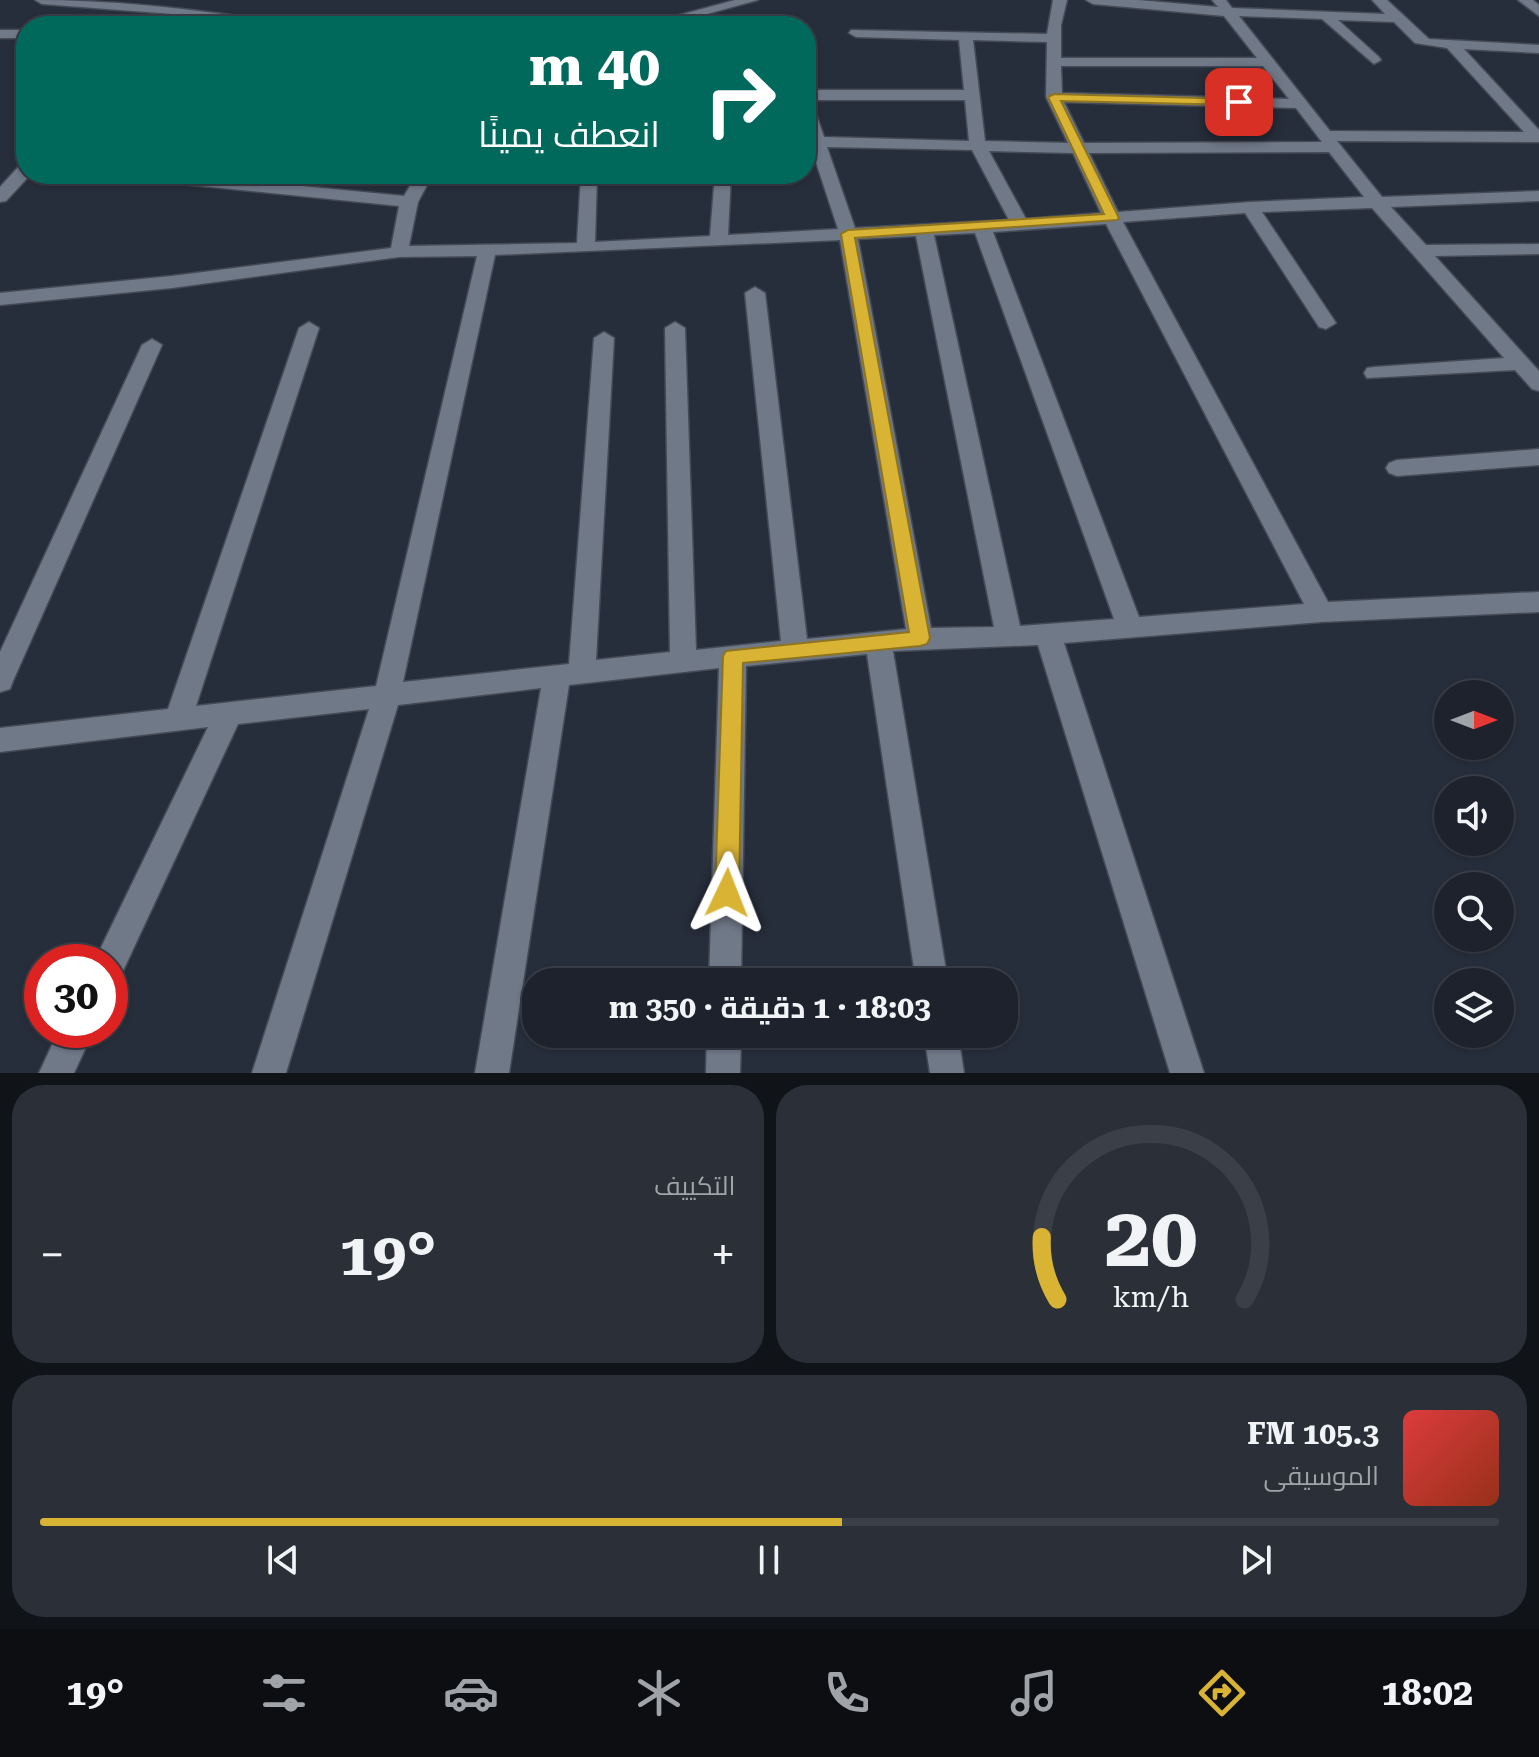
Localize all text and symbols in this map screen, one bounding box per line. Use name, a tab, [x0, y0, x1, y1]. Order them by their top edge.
text: 40 m	[529, 33, 660, 99]
icon: right	[688, 48, 792, 152]
pin	[1205, 68, 1273, 136]
icon: arrive	[1217, 80, 1261, 124]
text: انعطف يمينًا	[478, 114, 660, 156]
north arrow	[1434, 680, 1514, 760]
map controls	[1434, 680, 1514, 1048]
button: sound	[1434, 776, 1514, 856]
position arrow	[685, 851, 769, 935]
button: search	[1434, 872, 1514, 952]
speed limit sign: 30	[24, 944, 128, 1048]
button: layers	[1434, 968, 1514, 1048]
text: 18:03 · 1 دقيقة · 350 m	[609, 990, 931, 1025]
text: التكييف	[654, 1171, 736, 1201]
text: 20	[1105, 1189, 1198, 1286]
text: 19°	[339, 1219, 436, 1290]
text: −	[40, 1229, 65, 1281]
text: +	[711, 1229, 736, 1281]
text: km/h	[1113, 1280, 1190, 1314]
text: 105.3 FM	[1247, 1416, 1379, 1451]
text: الموسيقى	[1264, 1461, 1379, 1491]
icon: previous	[261, 1538, 305, 1582]
icon: pause	[747, 1538, 791, 1582]
icon: next	[1234, 1538, 1278, 1582]
icon: filters	[256, 1665, 312, 1721]
icon: car	[443, 1665, 499, 1721]
icon: climate	[631, 1665, 687, 1721]
icon: phone	[819, 1665, 875, 1721]
icon: music	[1006, 1665, 1062, 1721]
icon: directions	[1194, 1665, 1250, 1721]
text: 19°	[66, 1672, 124, 1714]
text: 18:02	[1381, 1672, 1473, 1714]

